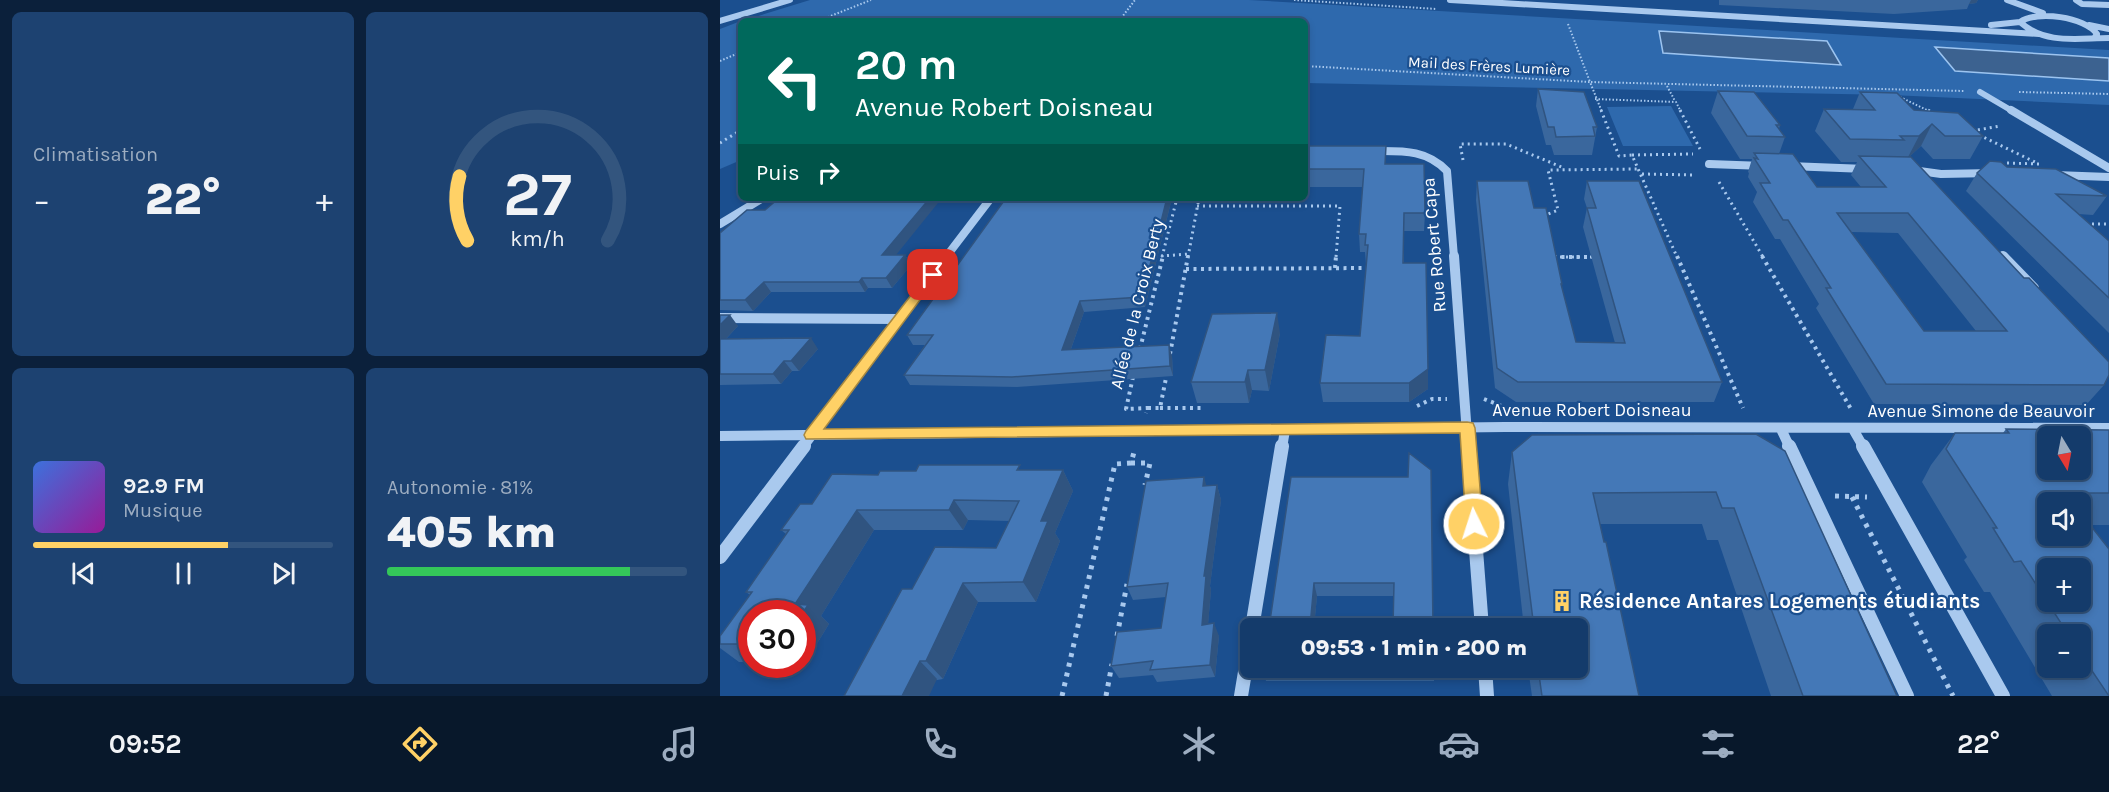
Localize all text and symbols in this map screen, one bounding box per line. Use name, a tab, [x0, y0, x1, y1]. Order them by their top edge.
text: 20 m	[855, 40, 957, 90]
icon: left	[756, 42, 834, 120]
street label: Mail des Frères Lumière	[1408, 53, 1570, 79]
text: Avenue Robert Doisneau	[855, 91, 1154, 123]
text: Climatisation	[33, 143, 158, 166]
icon: right	[812, 156, 845, 189]
text: 27	[503, 158, 571, 231]
text: Puis	[756, 160, 800, 186]
text: 22°	[145, 173, 221, 225]
street label: Rue Robert Capa	[1417, 177, 1451, 313]
text: −	[33, 181, 50, 219]
text: +	[316, 181, 333, 219]
street label: Allée de la Croix Berty	[1105, 216, 1169, 392]
text: km/h	[510, 226, 564, 251]
pin	[907, 249, 958, 300]
icon: arrive	[916, 258, 949, 291]
street label: Avenue Robert Doisneau	[1492, 399, 1692, 421]
street label: Avenue Simone de Beauvoir	[1868, 400, 2095, 422]
north arrow	[2037, 426, 2091, 480]
map controls	[2037, 426, 2091, 678]
text: 92.9 FM	[123, 473, 205, 499]
text: Autonomie · 81%	[387, 476, 533, 499]
position arrow	[1442, 492, 1506, 556]
button: sound	[2037, 492, 2091, 546]
text: Musique	[123, 499, 203, 522]
text: 405 km	[387, 506, 556, 558]
icon: previous	[67, 557, 100, 590]
icon: pause	[167, 557, 200, 590]
icon: next	[267, 557, 300, 590]
button: +	[2037, 558, 2091, 612]
building icon: Résidence Antares Logements étudiants	[1550, 589, 1574, 613]
place label: Résidence Antares Logements étudiants	[1579, 589, 1980, 613]
speed limit sign: 30	[738, 600, 816, 678]
button: −	[2037, 624, 2091, 678]
text: 09:53 · 1 min · 200 m	[1301, 635, 1527, 661]
icon: directions	[399, 723, 441, 765]
icon: music	[659, 723, 701, 765]
icon: phone	[919, 723, 961, 765]
icon: climate	[1178, 723, 1220, 765]
icon: car	[1438, 723, 1480, 765]
icon: filters	[1697, 723, 1739, 765]
text: 09:52	[109, 728, 182, 760]
text: 22°	[1957, 728, 2000, 760]

